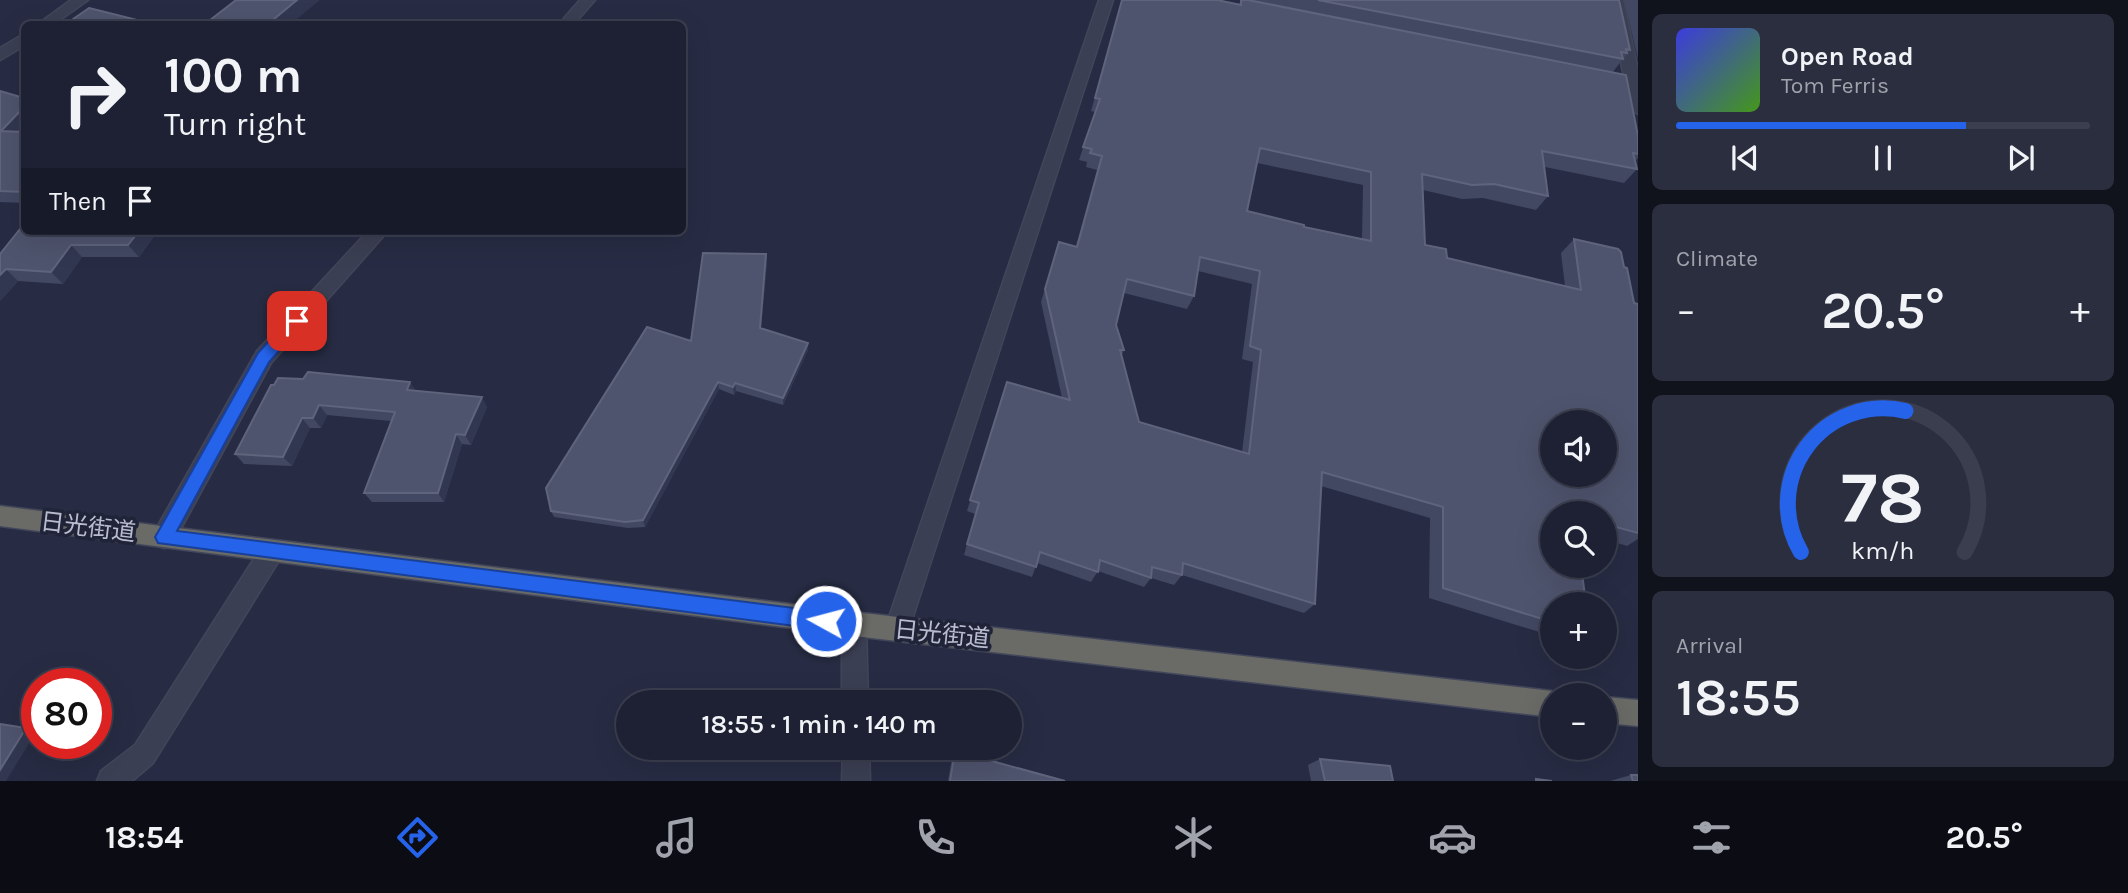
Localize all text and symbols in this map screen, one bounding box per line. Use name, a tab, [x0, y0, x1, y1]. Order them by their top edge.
text: Open Road	[1781, 41, 1914, 72]
text: 100 m	[164, 47, 302, 104]
icon: right	[49, 49, 140, 140]
text: Tom Ferris	[1781, 72, 1889, 99]
text: Turn right	[164, 106, 306, 143]
icon: previous	[1726, 139, 1764, 177]
icon: pause	[1864, 139, 1902, 177]
icon: next	[2002, 139, 2040, 177]
icon: arrive	[121, 182, 159, 220]
text: Then	[49, 186, 107, 217]
text: Climate	[1676, 245, 1758, 272]
text: 20.5°	[1821, 280, 1945, 341]
text: −	[1676, 288, 1696, 333]
text: +	[2070, 288, 2090, 333]
pin	[267, 291, 327, 351]
icon: arrive	[278, 302, 316, 340]
map controls	[1540, 410, 1617, 760]
button: sound	[1540, 410, 1617, 487]
text: 78	[1841, 455, 1925, 540]
button: search	[1540, 501, 1617, 578]
street label: 日光街道	[39, 507, 137, 547]
text: km/h	[1851, 535, 1915, 564]
position arrow	[789, 584, 863, 658]
button: +	[1540, 592, 1617, 669]
street label: 日光街道	[893, 615, 991, 653]
text: Arrival	[1676, 632, 1743, 659]
text: 18:55	[1676, 667, 1801, 728]
speed limit sign: 80	[21, 668, 112, 759]
button: −	[1540, 683, 1617, 760]
text: 18:55 · 1 min · 140 m	[702, 709, 936, 740]
icon: directions	[393, 813, 442, 862]
icon: music	[652, 813, 701, 862]
icon: phone	[911, 813, 960, 862]
icon: climate	[1169, 813, 1218, 862]
icon: car	[1428, 813, 1477, 862]
icon: filters	[1687, 813, 1736, 862]
text: 18:54	[105, 819, 183, 856]
text: 20.5°	[1946, 819, 2023, 856]

